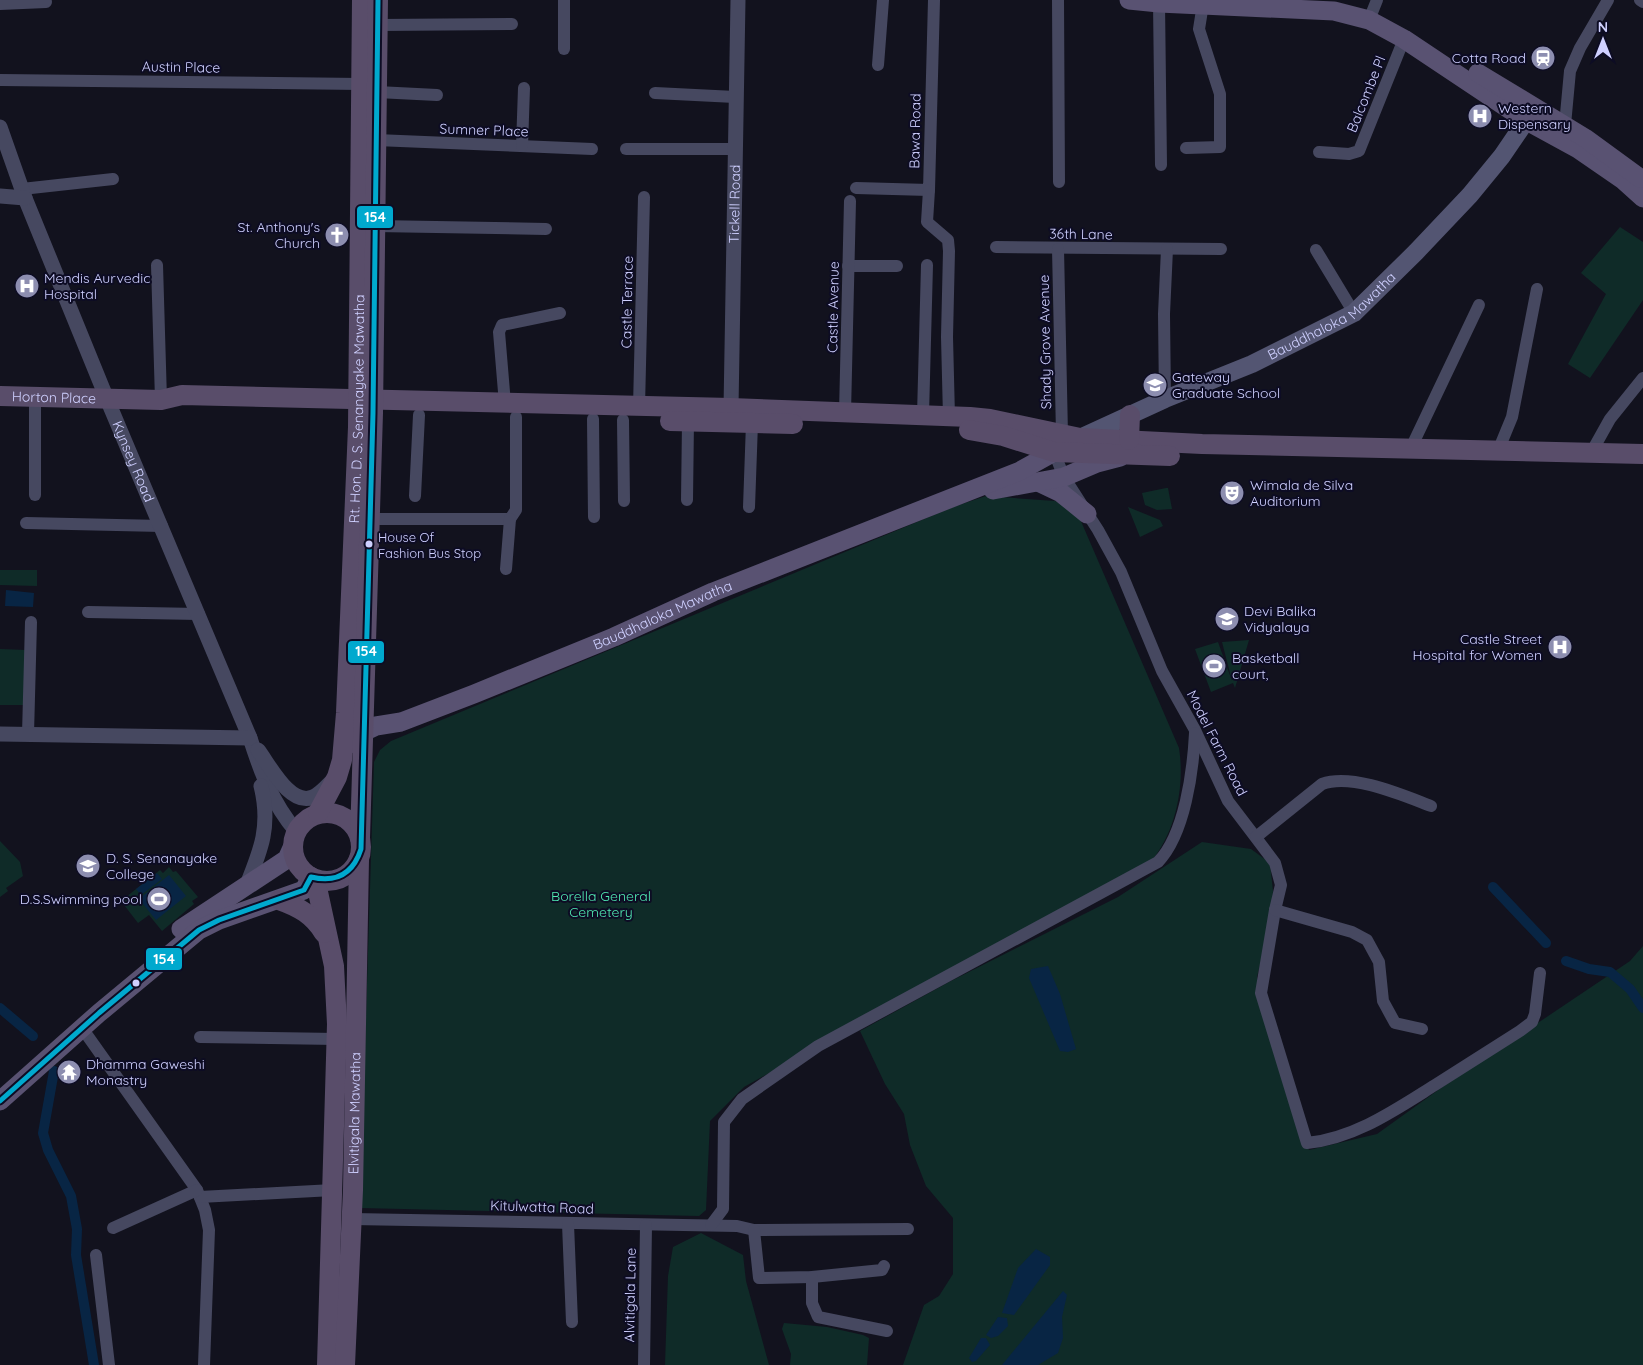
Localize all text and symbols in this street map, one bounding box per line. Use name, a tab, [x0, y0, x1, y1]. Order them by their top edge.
north arrow	[1578, 15, 1628, 65]
text: N	[1598, 18, 1608, 36]
station icon: Cotta Road	[1530, 45, 1556, 71]
place label: Cotta Road	[1452, 49, 1526, 67]
street label: Balcombe Pl	[1342, 53, 1390, 135]
street label: Austin Place	[142, 57, 220, 77]
street label: Bawa Road	[905, 93, 925, 169]
place label: Western Dispensary	[1498, 99, 1571, 133]
hospital icon: Western Dispensary	[1467, 103, 1493, 129]
street label: Sumner Place	[439, 119, 529, 141]
street label: Tickell Road	[725, 164, 744, 244]
line badge: 154	[356, 205, 394, 229]
text: 154	[364, 208, 386, 226]
place label: St. Anthony's Church	[237, 218, 320, 252]
church icon: St. Anthony's Church	[324, 222, 350, 248]
street label: 36th Lane	[1049, 224, 1113, 244]
street label: Castle Terrace	[617, 255, 637, 349]
street label: Castle Avenue	[823, 261, 843, 353]
street label: Bauddhaloka Mawatha	[1265, 268, 1399, 364]
place label: Mendis Aurvedic Hospital	[44, 269, 150, 303]
hospital icon: Mendis Aurvedic Hospital	[14, 273, 40, 299]
street label: Shady Grove Avenue	[1035, 274, 1055, 410]
street label: Rt. Hon. D. S. Senanayake Mawatha	[345, 294, 368, 524]
place label: Gateway Graduate School	[1172, 368, 1280, 402]
school or university icon: Gateway Graduate School	[1142, 372, 1168, 398]
street label: Horton Place	[12, 387, 96, 407]
street label: Kynsey Road	[108, 418, 158, 505]
place label: Wimala de Silva Auditorium	[1250, 476, 1353, 510]
theatre icon: Wimala de Silva Auditorium	[1219, 480, 1245, 506]
place label: House Of Fashion Bus Stop	[378, 529, 481, 561]
marker: House Of Fashion Bus Stop	[364, 539, 374, 549]
street label: Bauddhaloka Mawatha	[590, 576, 735, 654]
place label: Devi Balika Vidyalaya	[1244, 602, 1316, 636]
school or university icon: Devi Balika Vidyalaya	[1214, 606, 1240, 632]
place label: Castle Street Hospital for Women	[1412, 630, 1542, 664]
hospital icon: Castle Street Hospital for Women	[1547, 634, 1573, 660]
line badge: 154	[347, 640, 385, 664]
text: 154	[355, 642, 377, 660]
place label: Basketball court,	[1232, 649, 1299, 683]
sports icon: Basketball court,	[1201, 653, 1227, 679]
street label: Model Farm Road	[1183, 687, 1251, 799]
place label: D. S. Senanayake College	[106, 849, 217, 883]
school or university icon: D. S. Senanayake College	[75, 853, 101, 879]
sports icon: D.S.Swimming pool	[146, 886, 172, 912]
park label: Borella General Cemetery	[551, 887, 651, 921]
place label: D.S.Swimming pool	[20, 890, 142, 908]
line badge: 154	[145, 947, 183, 971]
text: 154	[153, 950, 175, 968]
unlabelled marker	[131, 978, 141, 988]
street label: Elvitigala Mawatha	[344, 1052, 364, 1174]
place label: Dhamma Gaweshi Monastry	[86, 1055, 205, 1089]
temple icon: Dhamma Gaweshi Monastry	[56, 1059, 82, 1085]
street label: Kitulwatta Road	[490, 1196, 594, 1218]
street label: Alvitigala Lane	[620, 1247, 640, 1342]

